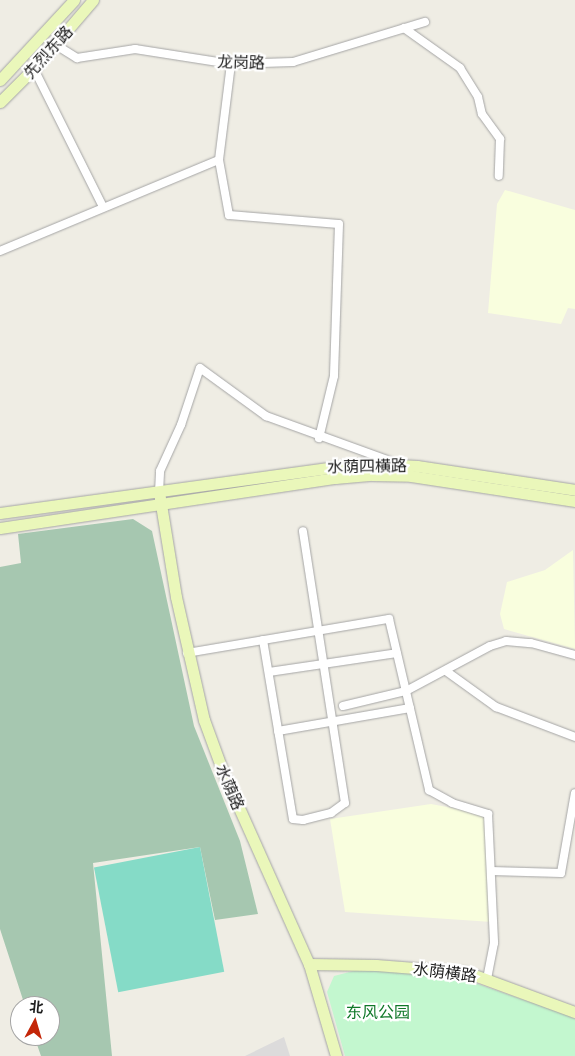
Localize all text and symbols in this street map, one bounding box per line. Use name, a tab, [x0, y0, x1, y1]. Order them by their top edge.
street label: 先烈东路	[19, 22, 77, 82]
street label: 龙岗路	[217, 52, 265, 72]
street label: 水荫四横路	[327, 456, 407, 476]
street label: 水荫路	[212, 761, 248, 813]
street label: 水荫横路	[412, 959, 478, 985]
north arrow	[10, 996, 60, 1046]
text: 北	[29, 996, 44, 1017]
park label: 东风公园	[346, 1002, 410, 1022]

